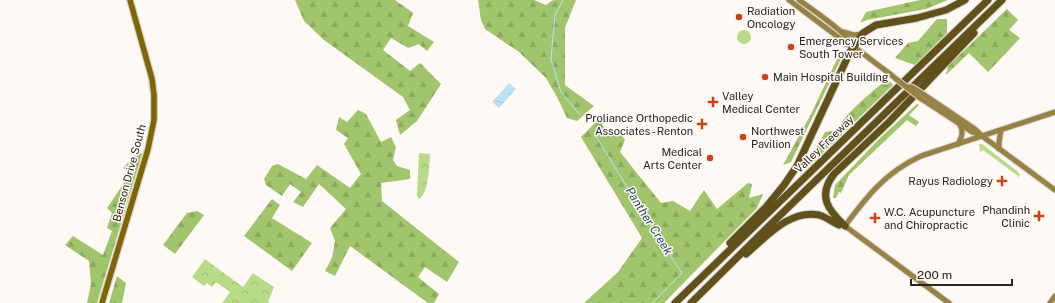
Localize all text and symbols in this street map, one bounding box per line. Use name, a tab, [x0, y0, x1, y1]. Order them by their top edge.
place label: Radiation Oncology	[747, 5, 796, 30]
marker: Radiation Oncology	[734, 12, 744, 22]
place label: Emergency Services South Tower	[799, 35, 904, 60]
marker: Emergency Services South Tower	[786, 42, 796, 52]
place label: Main Hospital Building	[773, 71, 889, 83]
marker: Main Hospital Building	[760, 72, 770, 82]
place label: Valley Medical Center	[722, 90, 800, 115]
marker: Valley Medical Center	[707, 96, 719, 108]
place label: Proliance Orthopedic Associates - Renton	[585, 112, 693, 137]
street label: Valley Freeway	[792, 113, 856, 175]
marker: Proliance Orthopedic Associates - Renton	[696, 118, 708, 130]
street label: Benson Drive South	[110, 123, 148, 223]
place label: Northwest Pavilion	[751, 125, 804, 150]
marker: Northwest Pavilion	[738, 132, 748, 142]
place label: Medical Arts Center	[643, 146, 702, 171]
marker: Medical Arts Center	[705, 153, 715, 163]
place label: Rayus Radiology	[908, 175, 993, 187]
marker: Rayus Radiology	[996, 175, 1008, 187]
water label: Panther Creek	[623, 185, 676, 258]
place label: Phandinh Clinic	[982, 204, 1030, 229]
place label: W.C. Acupuncture and Chiropractic	[884, 206, 975, 231]
marker: Phandinh Clinic	[1033, 210, 1045, 222]
marker: W.C. Acupuncture and Chiropractic	[869, 212, 881, 224]
scale bar	[911, 261, 1012, 287]
text: 200 m	[917, 268, 952, 282]

